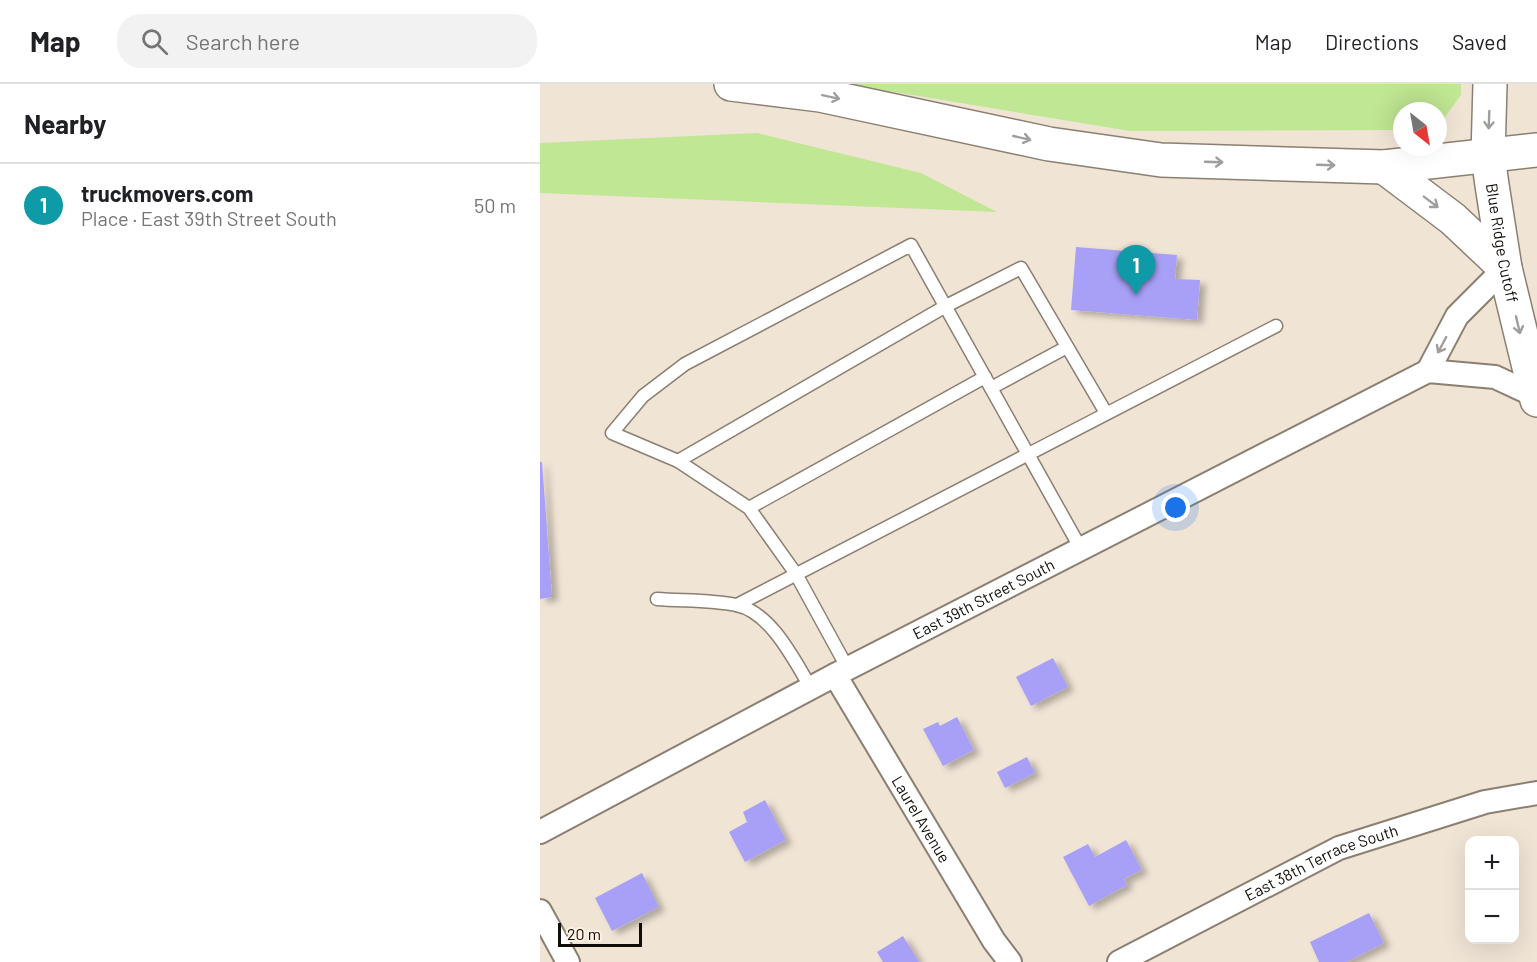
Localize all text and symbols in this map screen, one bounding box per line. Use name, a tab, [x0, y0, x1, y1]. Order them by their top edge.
search box	[117, 14, 537, 68]
text: Map	[30, 24, 81, 58]
icon: search	[138, 25, 171, 58]
text: Search here	[186, 28, 300, 54]
text: Map	[1255, 29, 1292, 54]
text: Directions	[1325, 29, 1419, 54]
text: Saved	[1452, 29, 1507, 54]
one-way arrow	[821, 92, 840, 103]
north arrow	[1393, 102, 1447, 156]
text: Nearby	[24, 108, 106, 139]
one-way arrow	[1483, 109, 1494, 129]
one-way arrow	[1012, 133, 1031, 145]
one-way arrow	[1204, 156, 1224, 167]
one-way arrow	[1315, 159, 1335, 171]
text: truckmovers.com	[81, 180, 253, 206]
street label: Blue Ridge Cutoff	[1483, 182, 1523, 305]
text: 1	[40, 193, 47, 217]
text: 50 m	[474, 193, 516, 217]
one-way arrow	[1422, 196, 1438, 208]
text: Place · East 39th Street South	[81, 206, 337, 230]
pin: 1	[1116, 246, 1156, 295]
one-way arrow	[1513, 315, 1524, 334]
one-way arrow	[1436, 336, 1448, 353]
your location	[1161, 493, 1190, 522]
street label: East 39th Street South	[909, 554, 1057, 643]
street label: Laurel Avenue	[888, 772, 955, 866]
street label: East 38th Terrace South	[1241, 820, 1400, 904]
map controls	[1465, 836, 1519, 944]
button: +	[1465, 836, 1519, 890]
button: −	[1465, 890, 1519, 944]
scale bar	[558, 920, 642, 948]
text: 20 m	[567, 924, 601, 943]

